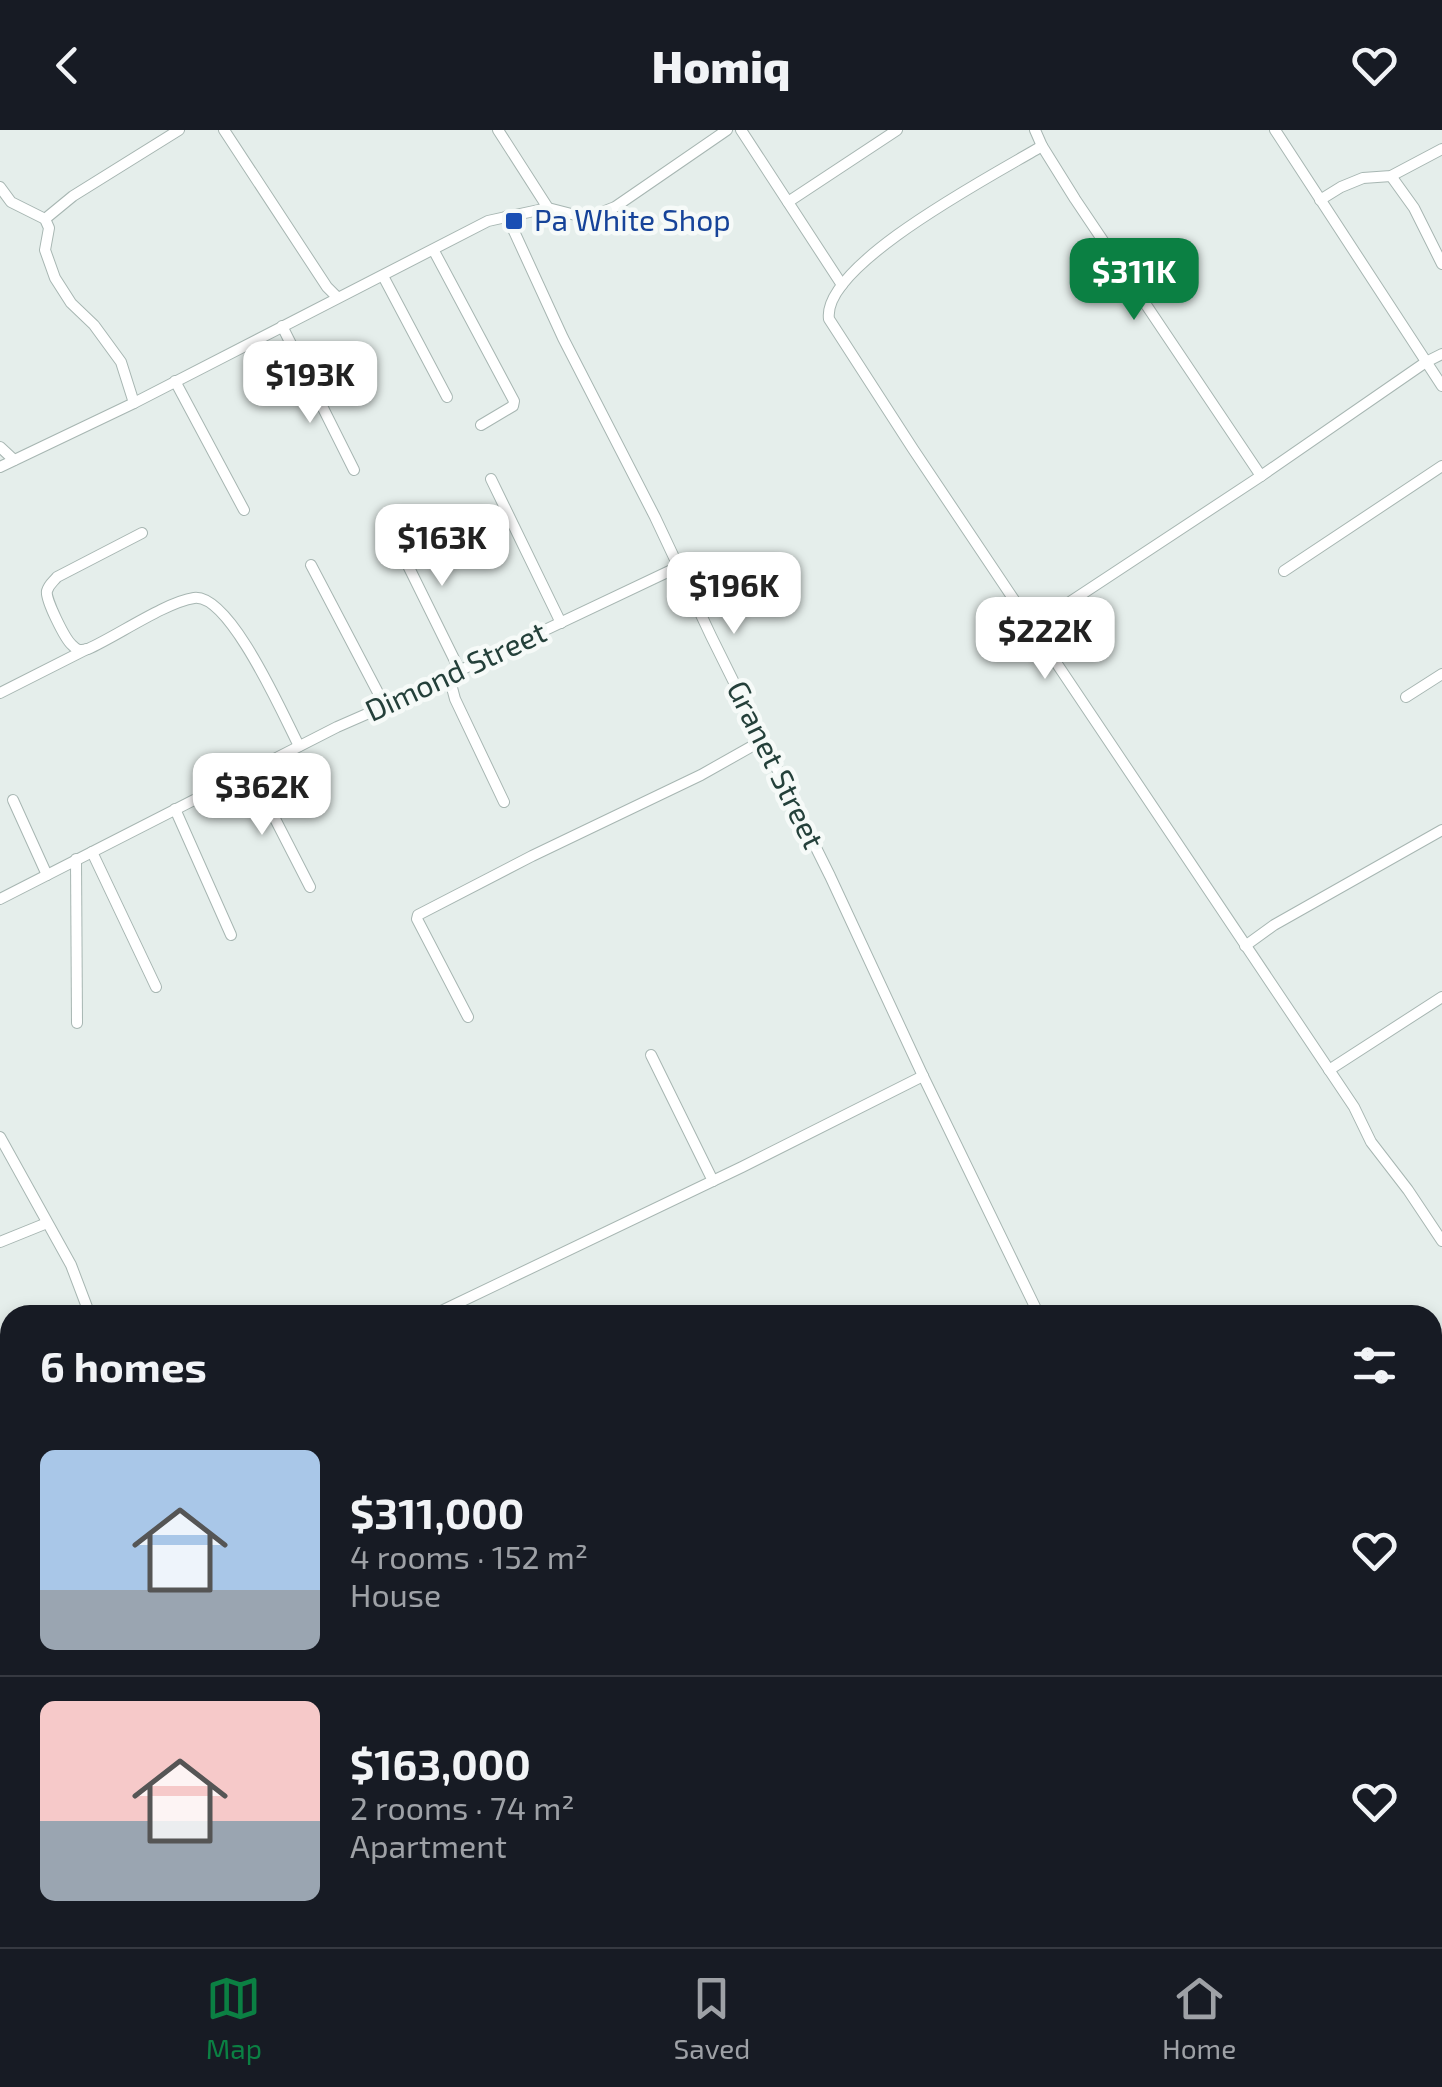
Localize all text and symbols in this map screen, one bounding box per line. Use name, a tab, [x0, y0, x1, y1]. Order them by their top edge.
icon: back	[40, 38, 95, 93]
text: Homiq	[652, 38, 790, 92]
icon: heart	[1347, 38, 1402, 93]
place label: Pa White Shop	[534, 201, 731, 237]
marker: Pa White Shop	[503, 210, 525, 232]
pin: $311K	[1064, 238, 1204, 323]
text: $311K	[1092, 251, 1176, 289]
pin: $193K	[240, 341, 380, 426]
text: $193K	[265, 354, 355, 392]
pin: $163K	[372, 504, 512, 589]
text: $163K	[397, 517, 487, 555]
pin: $196K	[664, 552, 804, 637]
text: $196K	[689, 565, 779, 603]
pin: $222K	[975, 597, 1115, 682]
text: $222K	[998, 610, 1092, 648]
street label: Dimond Street	[359, 613, 551, 728]
street label: Granet Street	[721, 674, 833, 854]
pin: $362K	[192, 753, 332, 838]
text: $362K	[215, 766, 309, 804]
icon: filters	[1347, 1338, 1402, 1393]
text: 6 homes	[40, 1340, 207, 1390]
text: $311,000	[350, 1487, 524, 1537]
icon: home	[120, 1490, 240, 1610]
icon: heart	[1347, 1523, 1402, 1578]
text: 4 rooms · 152 m²	[350, 1537, 588, 1575]
text: House	[350, 1575, 441, 1613]
text: $163,000	[350, 1738, 531, 1788]
icon: home	[120, 1741, 240, 1861]
icon: heart	[1347, 1774, 1402, 1829]
text: 2 rooms · 74 m²	[350, 1788, 574, 1826]
text: Apartment	[350, 1826, 507, 1864]
tab: Map	[206, 1971, 262, 2065]
tab: Saved	[674, 1971, 750, 2065]
tab: Home	[1162, 1971, 1236, 2065]

